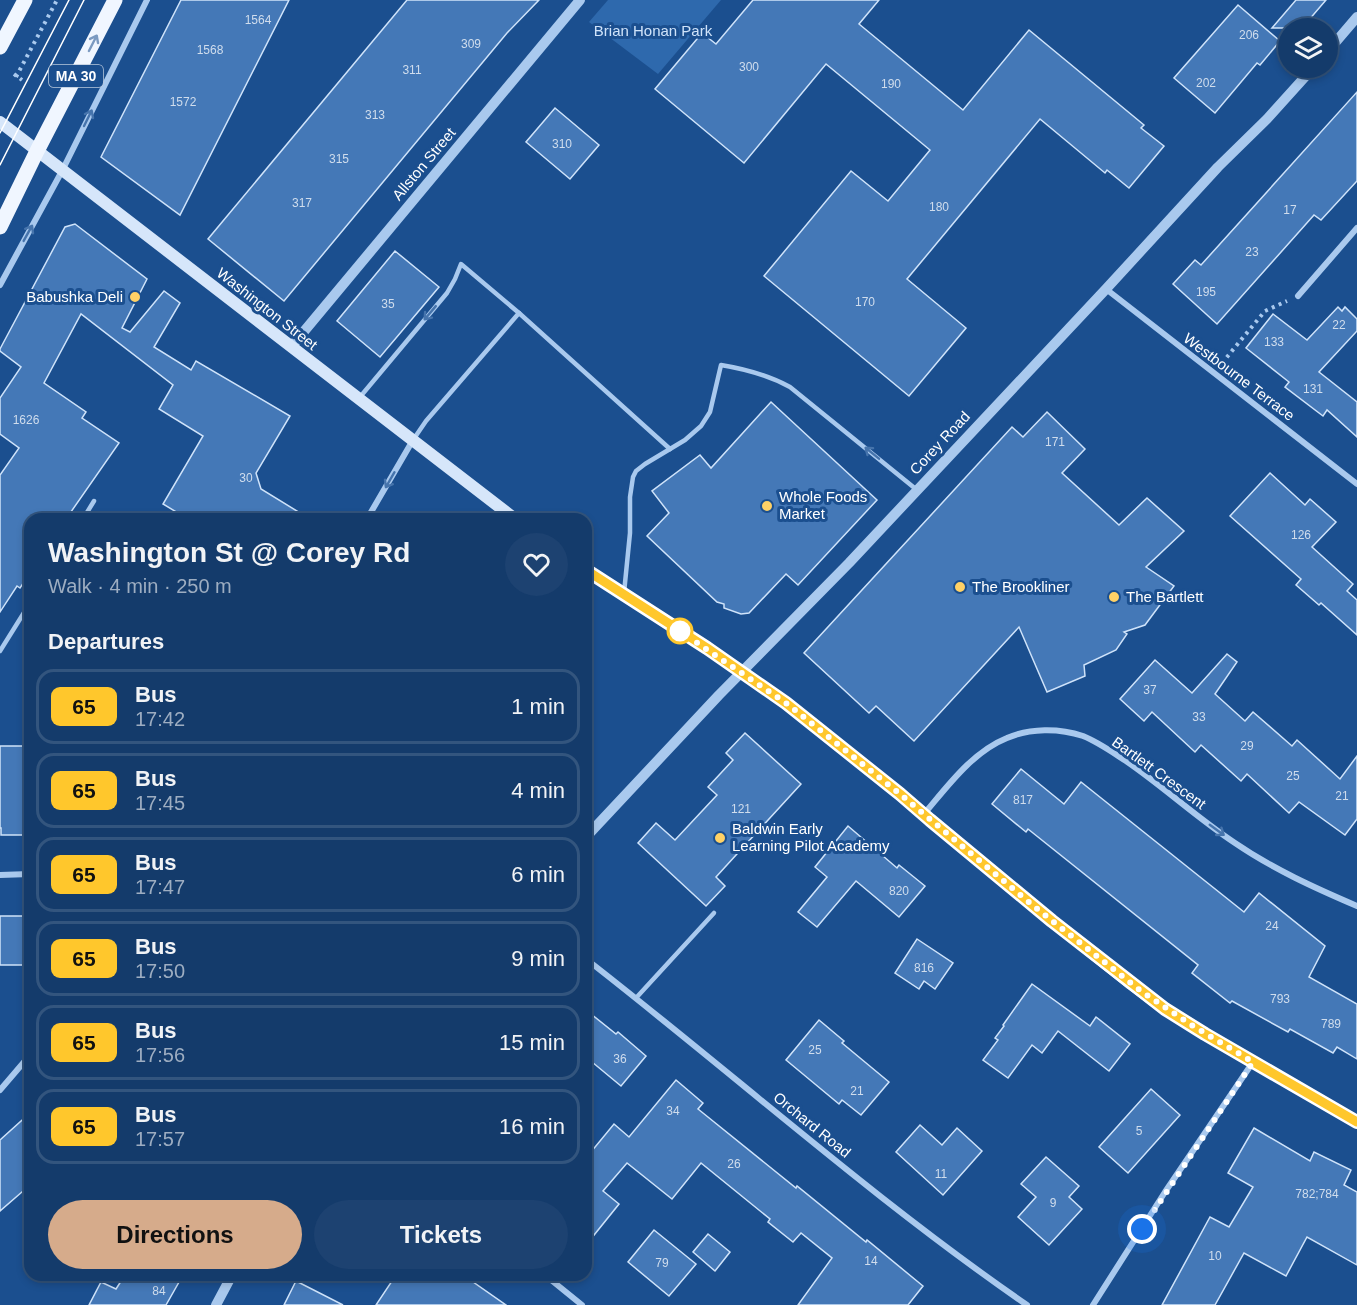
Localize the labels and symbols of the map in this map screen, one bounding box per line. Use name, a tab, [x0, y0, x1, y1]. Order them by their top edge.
house number: 1564	[245, 13, 272, 27]
park label: Brian Honan Park	[594, 22, 713, 39]
house number: 206	[1239, 28, 1259, 42]
one-way arrow	[87, 35, 99, 52]
house number: 309	[461, 37, 481, 51]
house number: 1568	[197, 43, 224, 57]
house number: 300	[739, 60, 759, 74]
house number: 311	[402, 63, 422, 77]
road number: MA 30	[49, 65, 103, 87]
house number: 202	[1196, 76, 1216, 90]
house number: 190	[881, 77, 901, 91]
house number: 1572	[170, 95, 197, 109]
house number: 313	[365, 108, 385, 122]
one-way arrow	[83, 110, 95, 128]
street label: Allston Street	[388, 123, 459, 203]
house number: 310	[552, 137, 572, 151]
house number: 315	[329, 152, 349, 166]
house number: 317	[292, 196, 312, 210]
house number: 180	[929, 200, 949, 214]
house number: 17	[1283, 203, 1297, 217]
one-way arrow	[23, 225, 34, 243]
house number: 23	[1245, 245, 1259, 259]
street label: Washington Street	[214, 264, 322, 354]
house number: 195	[1196, 285, 1216, 299]
place label: Babushka Deli	[26, 288, 123, 305]
marker: Babushka Deli	[128, 290, 142, 304]
house number: 170	[855, 295, 875, 309]
house number: 35	[381, 297, 395, 311]
one-way arrow	[423, 305, 437, 320]
house number: 22	[1332, 318, 1346, 332]
street label: Westbourne Terrace	[1180, 329, 1298, 424]
house number: 133	[1264, 335, 1284, 349]
house number: 131	[1303, 382, 1323, 396]
street label: Corey Road	[906, 408, 973, 478]
house number: 1626	[13, 413, 40, 427]
house number: 171	[1045, 435, 1065, 449]
one-way arrow	[864, 447, 880, 460]
house number: 30	[239, 471, 253, 485]
one-way arrow	[384, 471, 396, 488]
place label: Whole Foods Market	[779, 488, 867, 522]
marker: Whole Foods Market	[760, 499, 774, 513]
house number: 126	[1291, 528, 1311, 542]
place label: The Brookliner	[972, 578, 1070, 595]
marker: The Brookliner	[953, 580, 967, 594]
place label: The Bartlett	[1126, 588, 1204, 605]
marker: The Bartlett	[1107, 590, 1121, 604]
unlabelled marker	[667, 618, 693, 644]
house number: 37	[1143, 683, 1157, 697]
house number: 33	[1192, 710, 1206, 724]
street label: Bartlett Crescent	[1109, 733, 1210, 813]
house number: 29	[1240, 739, 1254, 753]
house number: 25	[1286, 769, 1300, 783]
house number: 21	[1335, 789, 1349, 803]
house number: 817	[1013, 793, 1033, 807]
house number: 121	[731, 802, 751, 816]
place label: Baldwin Early Learning Pilot Academy	[732, 820, 890, 854]
one-way arrow	[1208, 824, 1224, 836]
marker: Baldwin Early Learning Pilot Academy	[713, 831, 727, 845]
house number: 820	[889, 884, 909, 898]
house number: 24	[1265, 919, 1279, 933]
house number: 816	[914, 961, 934, 975]
house number: 793	[1270, 992, 1290, 1006]
house number: 789	[1321, 1017, 1341, 1031]
house number: 25	[808, 1043, 822, 1057]
house number: 36	[613, 1052, 627, 1066]
house number: 21	[850, 1084, 864, 1098]
street label: Orchard Road	[770, 1088, 854, 1161]
house number: 34	[666, 1104, 680, 1118]
house number: 5	[1136, 1124, 1143, 1138]
house number: 26	[727, 1157, 741, 1171]
house number: 11	[935, 1167, 948, 1181]
house number: 782;784	[1295, 1187, 1339, 1201]
house number: 9	[1050, 1196, 1057, 1210]
your location	[1127, 1214, 1157, 1244]
house number: 10	[1208, 1249, 1222, 1263]
house number: 14	[864, 1254, 878, 1268]
house number: 79	[655, 1256, 669, 1270]
house number: 84	[152, 1284, 166, 1298]

